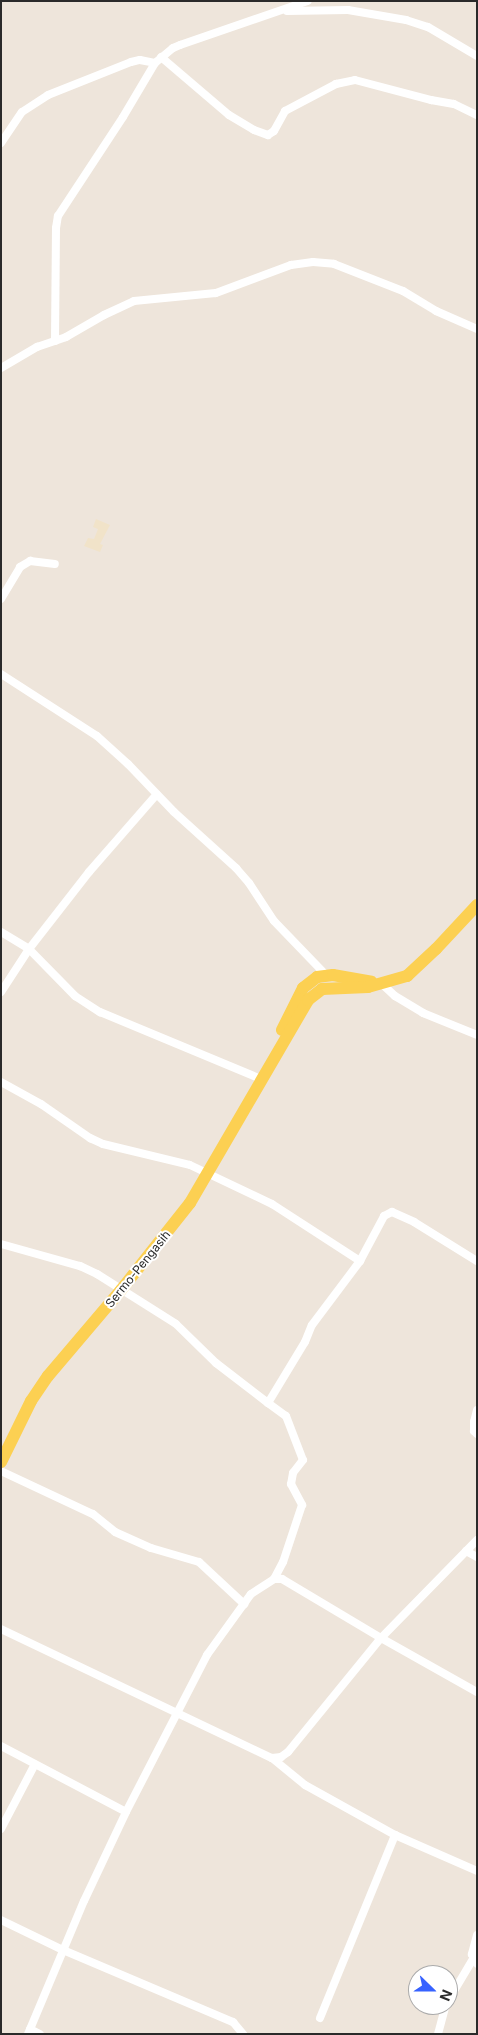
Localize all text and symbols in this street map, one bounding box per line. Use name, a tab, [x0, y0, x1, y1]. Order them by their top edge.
street label: Sermo-Pengasih	[103, 1228, 173, 1310]
north arrow	[408, 1965, 458, 2015]
text: N	[437, 1987, 456, 2004]

